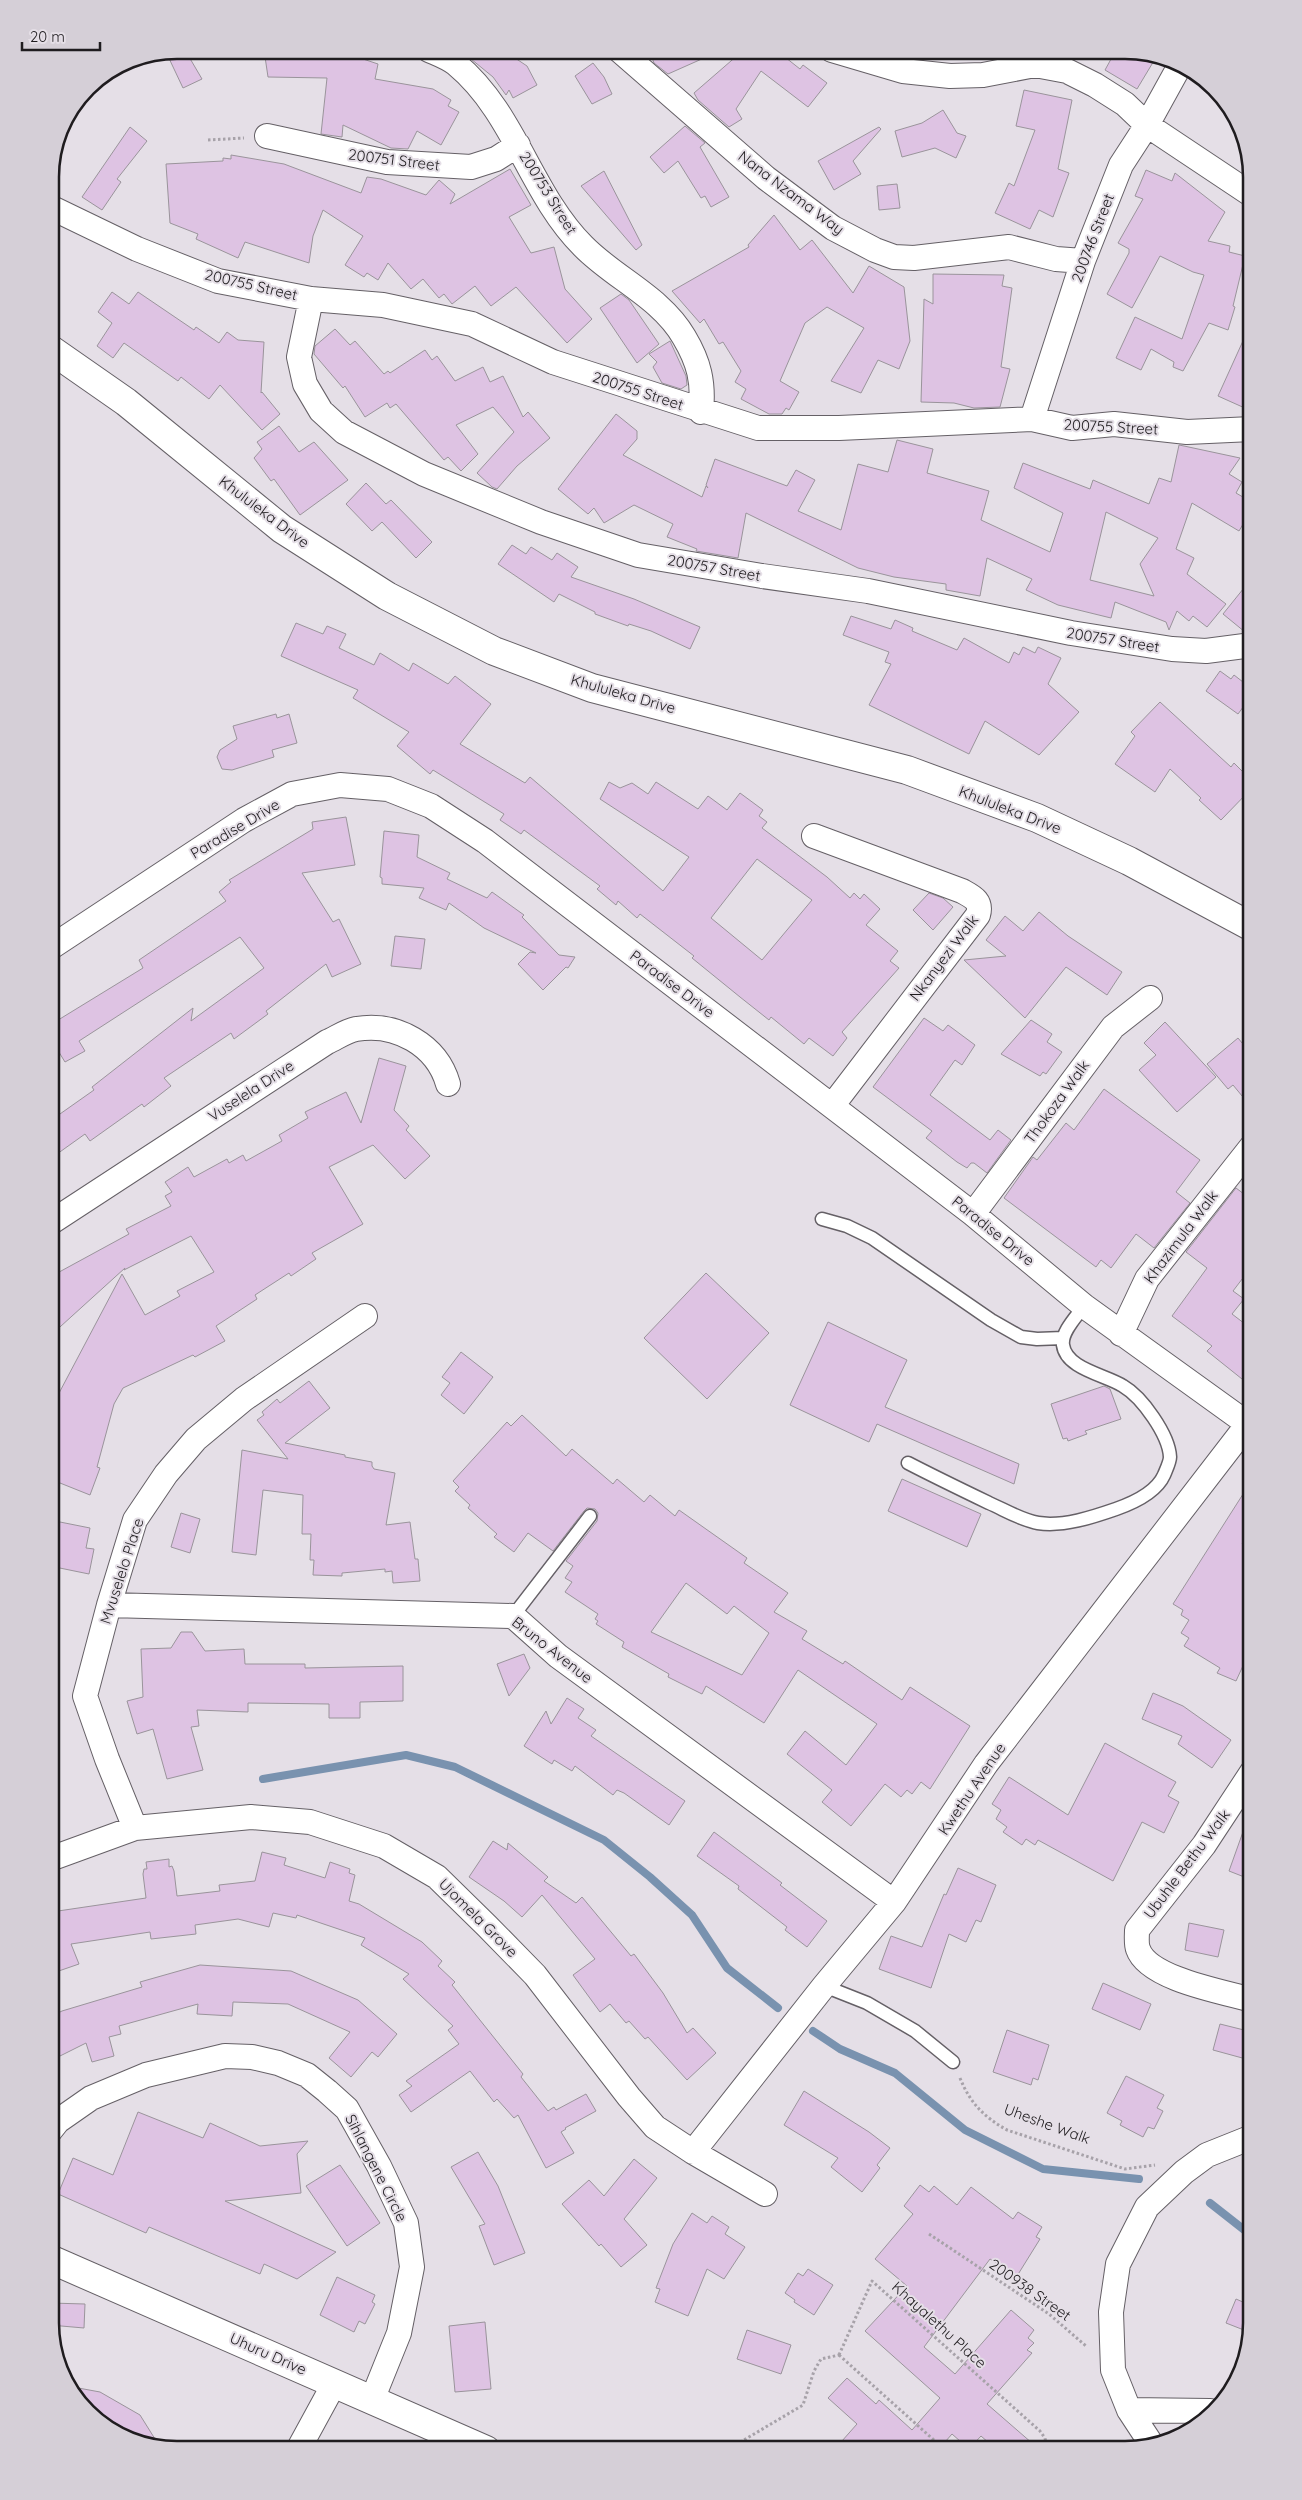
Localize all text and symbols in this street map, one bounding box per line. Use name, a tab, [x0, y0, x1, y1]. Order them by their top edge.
scale bar	[22, 20, 100, 52]
text: 20 m	[30, 27, 65, 46]
street label: 200751 Street	[347, 144, 441, 175]
street label: Nana Nzama Way	[735, 147, 848, 239]
street label: 200753 Street	[515, 148, 581, 238]
street label: 200746 Street	[1067, 191, 1118, 285]
street label: 200755 Street	[203, 265, 299, 304]
street label: 200755 Street	[590, 367, 686, 414]
street label: 200755 Street	[1063, 415, 1159, 438]
street label: Khululeka Drive	[215, 471, 313, 552]
street label: 200757 Street	[666, 550, 762, 585]
street label: 200757 Street	[1065, 623, 1161, 656]
street label: Khululeka Drive	[569, 669, 678, 718]
street label: Khululeka Drive	[956, 781, 1064, 838]
street label: Paradise Drive	[187, 795, 283, 863]
street label: Nkanyezi Walk	[905, 911, 982, 1005]
street label: Paradise Drive	[626, 946, 718, 1021]
street label: Vuselela Drive	[204, 1056, 297, 1125]
street label: Thokoza Walk	[1020, 1056, 1093, 1147]
street label: Khazimula Walk	[1139, 1186, 1222, 1287]
street label: Paradise Drive	[948, 1192, 1038, 1270]
street label: Mvuselelo Place	[95, 1515, 148, 1626]
street label: Bruno Avenue	[508, 1612, 596, 1687]
street label: Kwethu Avenue	[934, 1739, 1009, 1838]
street label: Ubuhle Bethu Walk	[1139, 1805, 1234, 1922]
street label: Ujomela Grove	[435, 1874, 522, 1961]
street label: Uheshe Walk	[1001, 2099, 1093, 2148]
street label: Sihlangene Circle	[341, 2111, 412, 2225]
street label: 200938 Street	[986, 2254, 1075, 2325]
street label: Khayalethu Place	[888, 2277, 991, 2372]
street label: Uhuru Drive	[227, 2328, 310, 2379]

